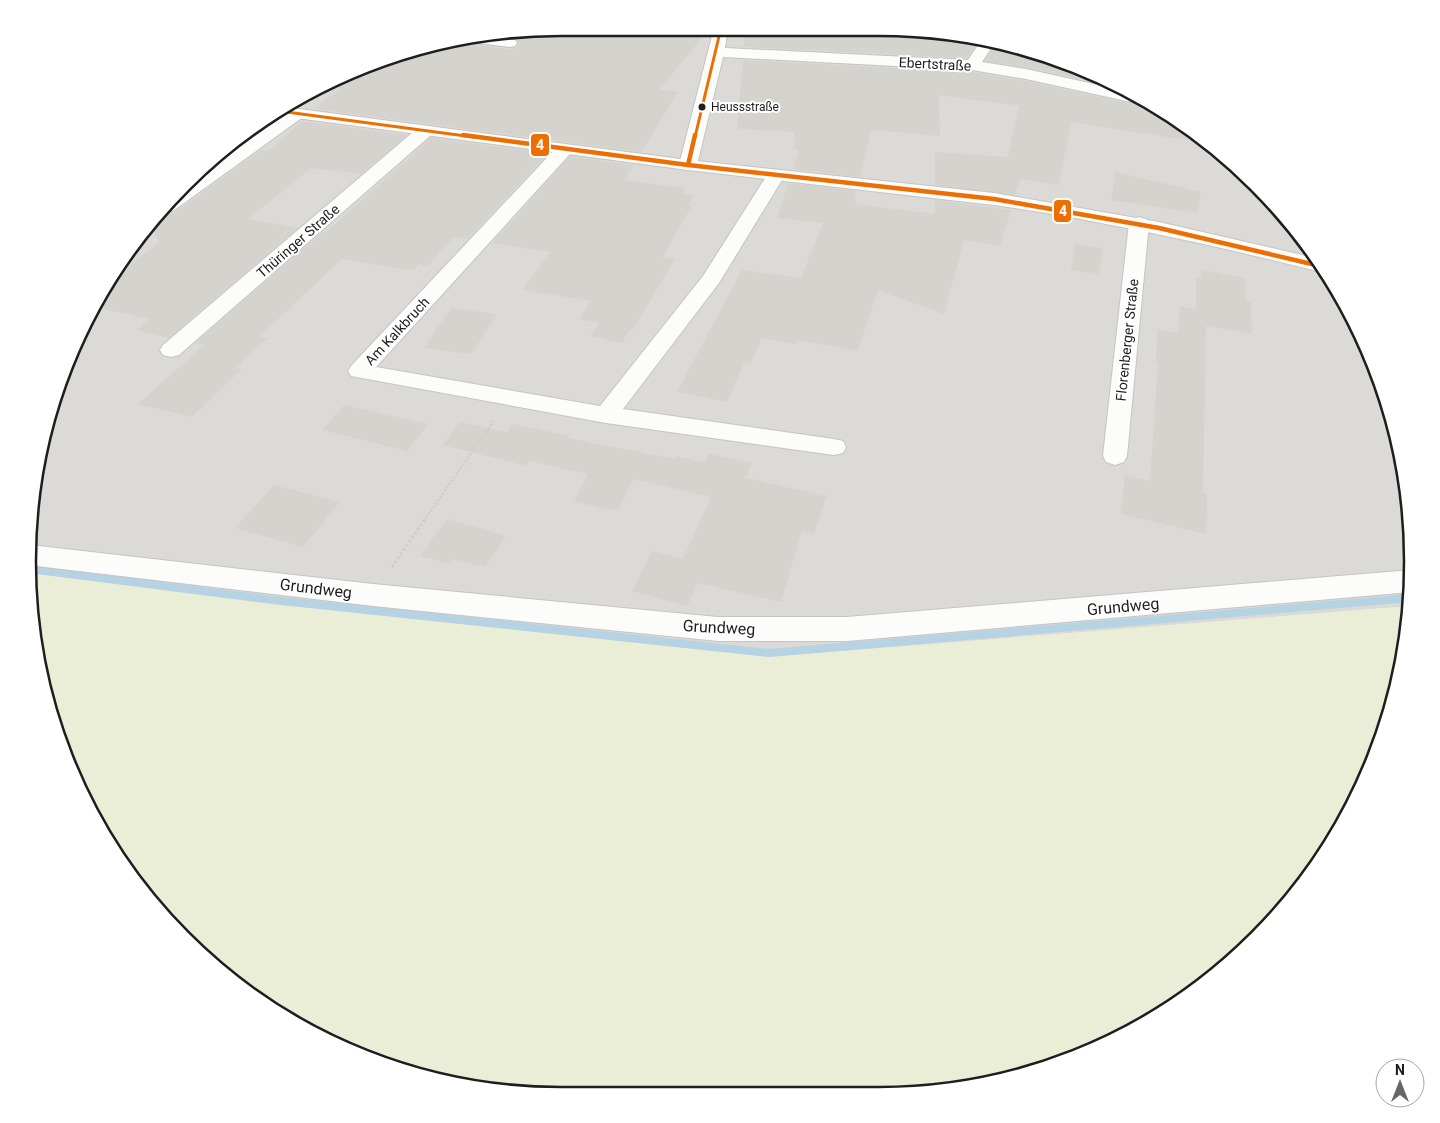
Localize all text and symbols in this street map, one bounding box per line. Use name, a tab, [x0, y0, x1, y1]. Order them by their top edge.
street label: Ebertstraße	[898, 54, 972, 74]
place label: Heussstraße	[711, 100, 779, 114]
marker: Heussstraße	[697, 102, 707, 112]
line badge: 4	[530, 133, 550, 157]
text: 4	[536, 137, 544, 153]
line badge: 4	[1053, 199, 1072, 223]
street label: Thüringer Straße	[254, 201, 342, 281]
text: 4	[1059, 203, 1067, 219]
street label: Florenberger Straße	[1113, 278, 1141, 402]
street label: Am Kalkbruch	[361, 294, 433, 368]
street label: Grundweg	[279, 575, 353, 602]
street label: Grundweg	[1086, 594, 1160, 619]
street label: Grundweg	[682, 616, 756, 639]
north arrow	[1375, 1058, 1425, 1108]
text: N	[1395, 1062, 1405, 1078]

